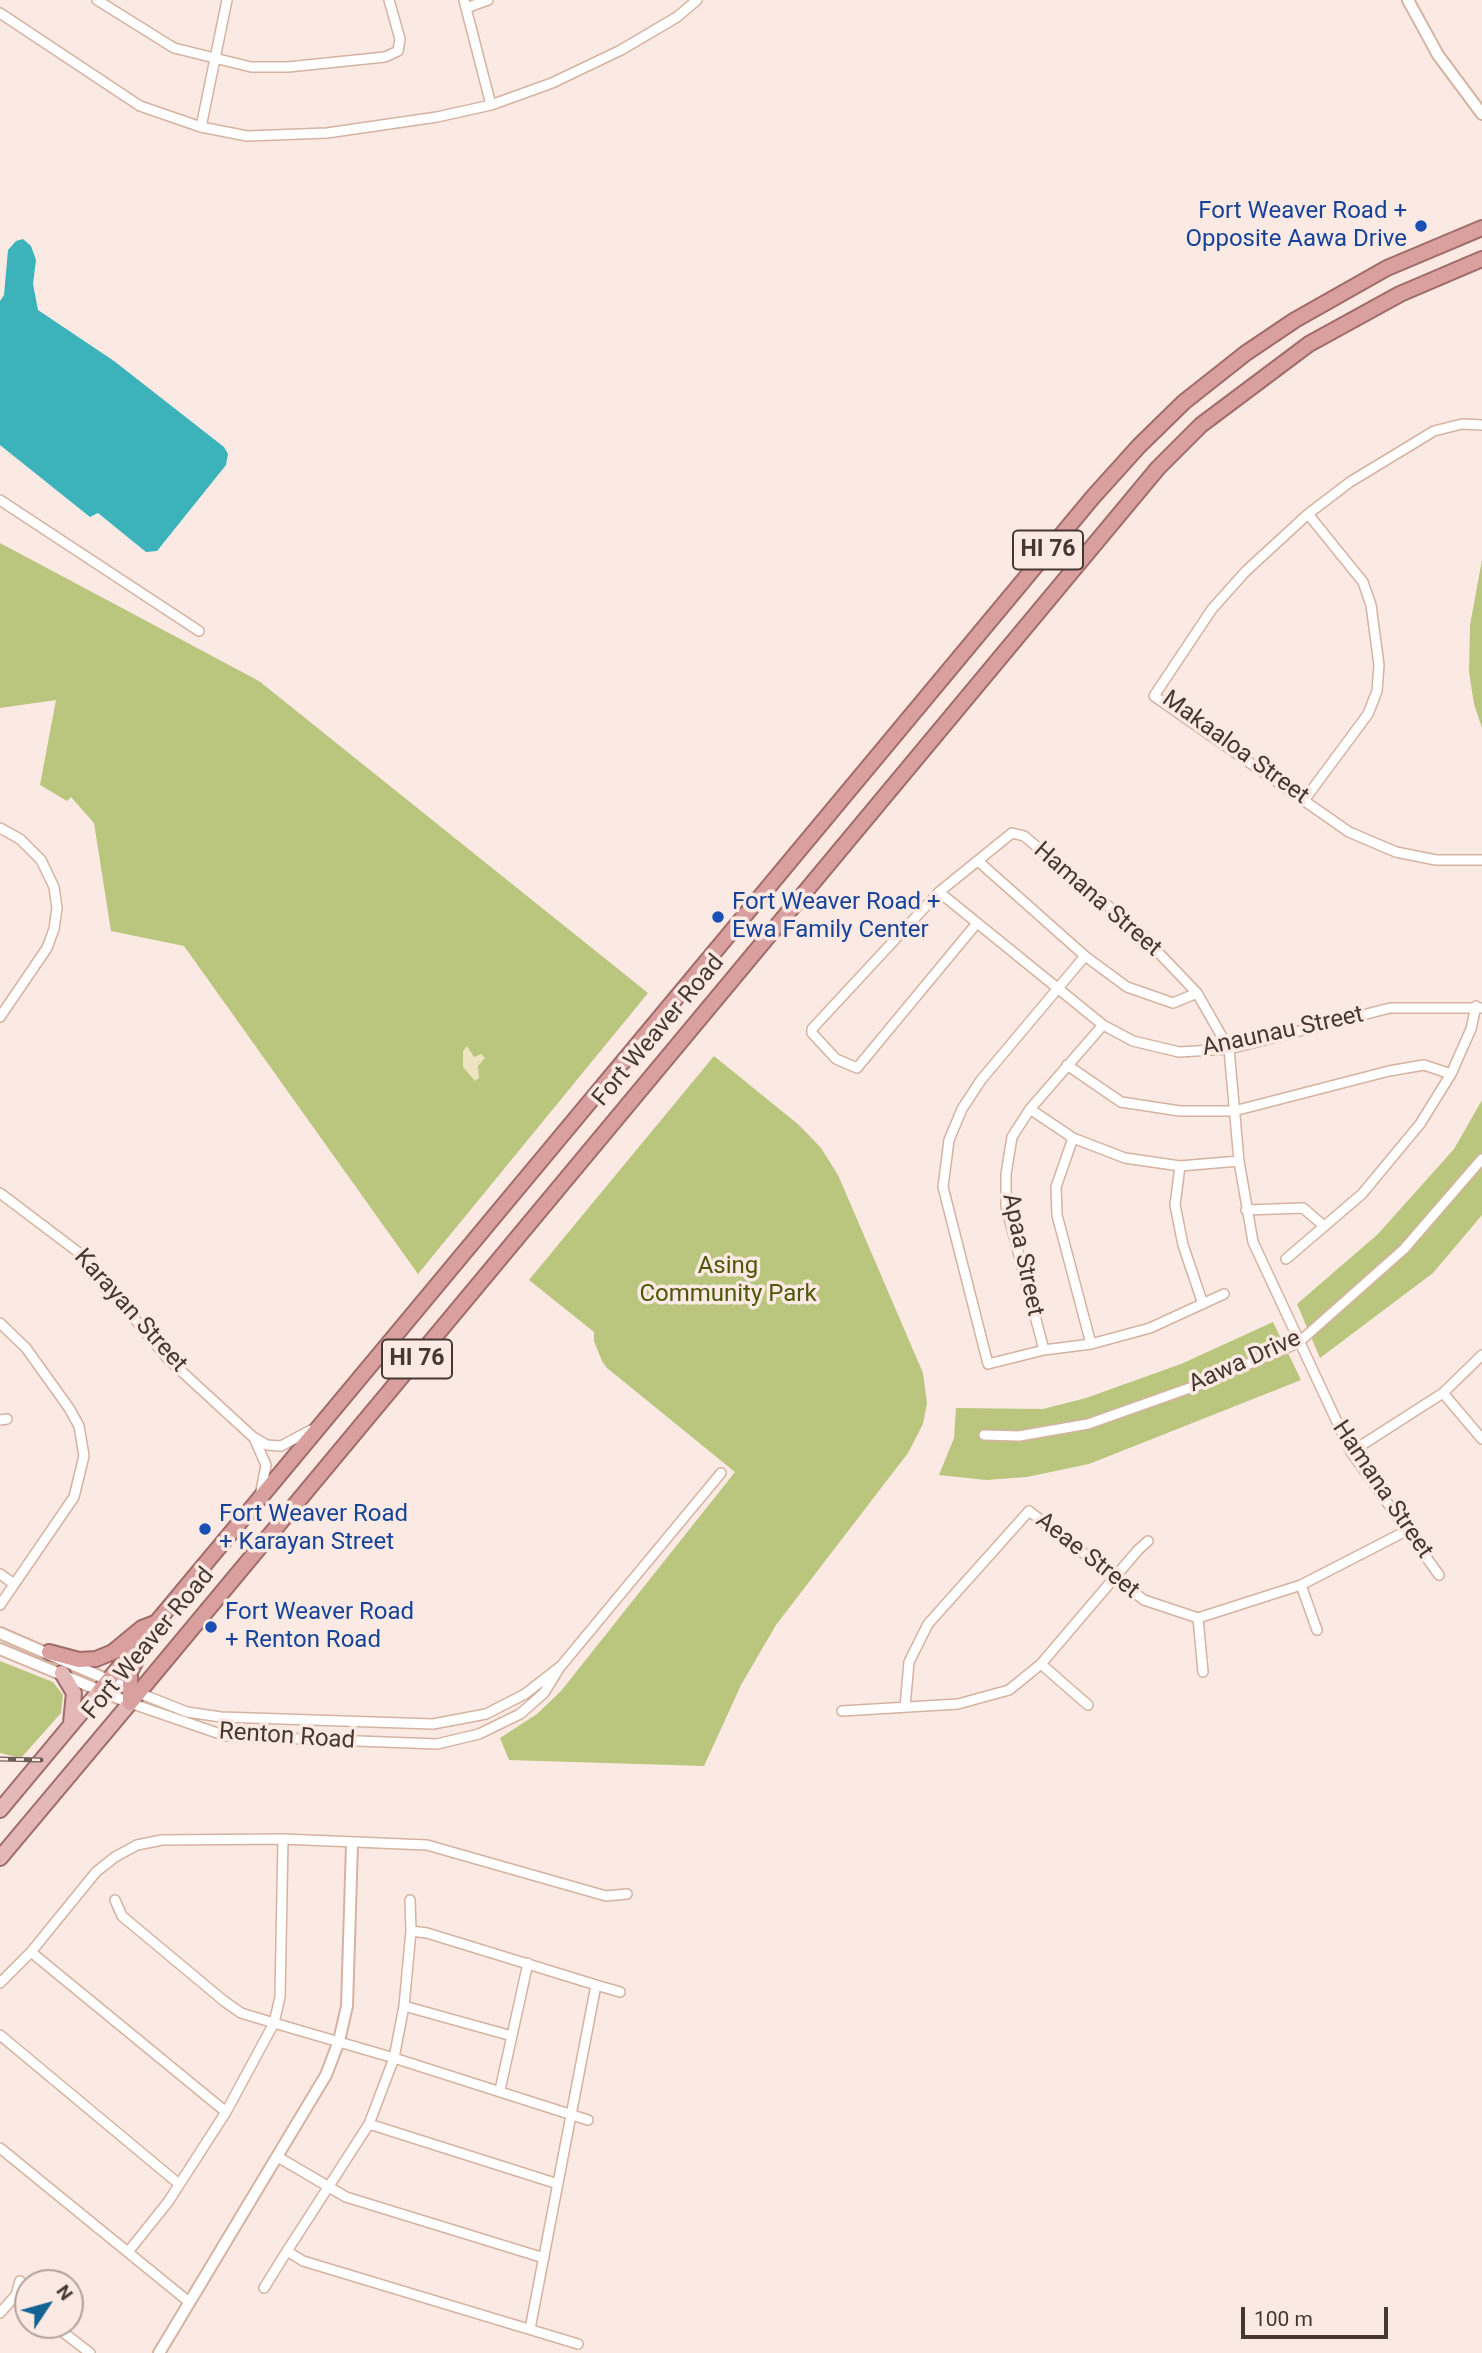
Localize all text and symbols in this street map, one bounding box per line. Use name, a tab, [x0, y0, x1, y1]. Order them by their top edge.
place label: Fort Weaver Road + Opposite Aawa Drive	[1185, 198, 1407, 254]
marker: Fort Weaver Road + Opposite Aawa Drive	[1413, 218, 1429, 234]
road number: HI 76	[1013, 530, 1083, 570]
street label: Makaaloa Street	[1156, 685, 1314, 811]
street label: Hamana Street	[1027, 837, 1167, 963]
place label: Fort Weaver Road + Ewa Family Center	[732, 889, 941, 945]
marker: Fort Weaver Road + Ewa Family Center	[710, 909, 726, 925]
street label: Fort Weaver Road	[587, 949, 731, 1113]
street label: Anaunau Street	[1200, 1001, 1366, 1063]
street label: Apaa Street	[995, 1191, 1049, 1319]
street label: Karayan Street	[67, 1244, 193, 1378]
park label: Asing Community Park	[639, 1253, 817, 1309]
street label: Aawa Drive	[1184, 1325, 1306, 1399]
road number: HI 76	[382, 1340, 452, 1378]
street label: Hamana Street	[1325, 1416, 1439, 1564]
place label: Fort Weaver Road + Karayan Street	[219, 1501, 408, 1557]
street label: Aeae Street	[1030, 1507, 1144, 1605]
marker: Fort Weaver Road + Karayan Street	[197, 1521, 213, 1537]
street label: Fort Weaver Road	[77, 1562, 221, 1726]
place label: Fort Weaver Road + Renton Road	[225, 1599, 414, 1655]
marker: Fort Weaver Road + Renton Road	[203, 1619, 219, 1635]
street label: Renton Road	[218, 1718, 356, 1756]
north arrow	[14, 2269, 84, 2339]
text: N	[52, 2280, 78, 2305]
scale bar	[1244, 2294, 1391, 2338]
text: 100 m	[1254, 2307, 1313, 2331]

